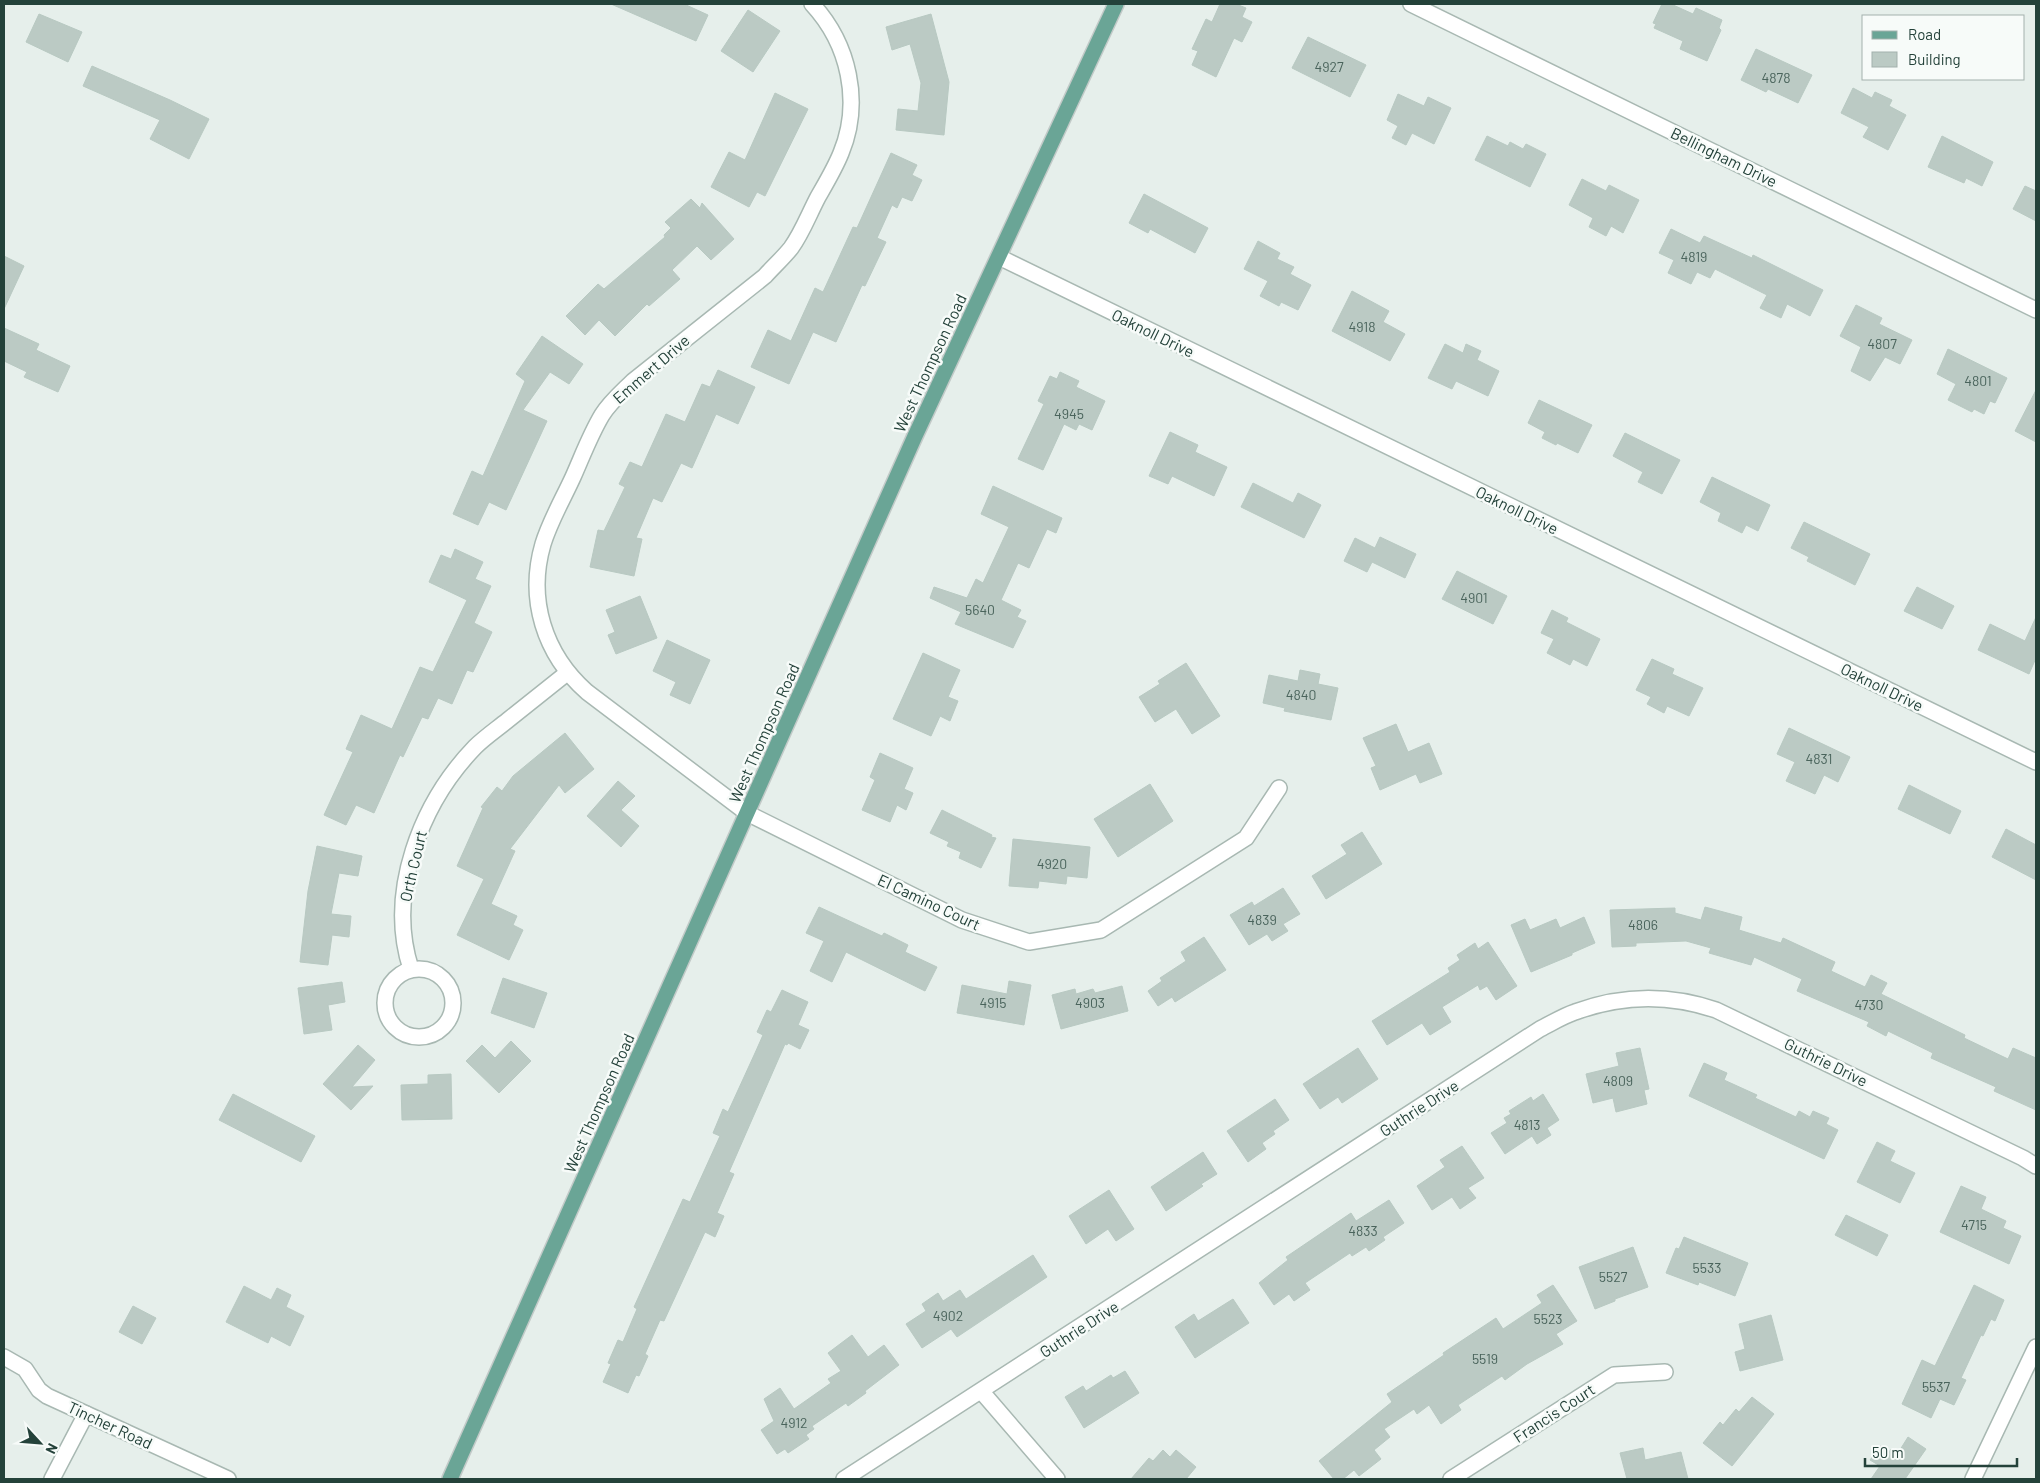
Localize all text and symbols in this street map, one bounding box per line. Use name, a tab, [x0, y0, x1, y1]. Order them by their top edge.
legend	[1862, 15, 2025, 80]
text: Road	[1908, 25, 1941, 43]
text: Building	[1908, 50, 1961, 68]
house number: 4927	[1314, 58, 1344, 75]
house number: 4878	[1762, 69, 1790, 86]
street label: Bellingham Drive	[1668, 123, 1781, 191]
house number: 4819	[1681, 248, 1707, 265]
street label: West Thompson Road	[889, 291, 970, 435]
street label: Oaknoll Drive	[1109, 304, 1198, 361]
house number: 4918	[1349, 318, 1375, 335]
street label: Emmert Drive	[608, 330, 693, 407]
house number: 4807	[1867, 335, 1897, 352]
house number: 4801	[1964, 372, 1992, 389]
house number: 4945	[1054, 405, 1084, 422]
street label: Oaknoll Drive	[1473, 481, 1562, 538]
house number: 4901	[1460, 589, 1488, 606]
house number: 5640	[965, 601, 995, 618]
street label: Oaknoll Drive	[1838, 658, 1927, 715]
street label: West Thompson Road	[724, 660, 803, 805]
house number: 4840	[1286, 686, 1316, 703]
house number: 4831	[1805, 750, 1833, 767]
street label: Orth Court	[395, 828, 430, 903]
house number: 4920	[1037, 855, 1067, 872]
street label: El Camino Court	[875, 869, 984, 934]
house number: 4839	[1247, 911, 1277, 928]
house number: 4806	[1628, 916, 1658, 933]
house number: 4915	[980, 994, 1006, 1011]
house number: 4903	[1075, 994, 1105, 1011]
house number: 4730	[1854, 996, 1884, 1013]
street label: West Thompson Road	[559, 1030, 638, 1175]
street label: Guthrie Drive	[1782, 1033, 1871, 1090]
house number: 4809	[1603, 1072, 1633, 1089]
street label: Guthrie Drive	[1376, 1075, 1462, 1140]
house number: 4813	[1514, 1116, 1540, 1133]
house number: 4715	[1961, 1216, 1987, 1233]
house number: 4833	[1348, 1222, 1378, 1239]
house number: 5533	[1693, 1259, 1721, 1276]
house number: 5527	[1599, 1268, 1628, 1285]
street label: Guthrie Drive	[1036, 1296, 1122, 1361]
house number: 4902	[933, 1307, 963, 1324]
house number: 5523	[1533, 1310, 1563, 1327]
house number: 5519	[1472, 1350, 1498, 1367]
house number: 5537	[1922, 1378, 1950, 1395]
street label: Francis Court	[1509, 1379, 1598, 1446]
street label: Tincher Road	[65, 1397, 156, 1452]
house number: 4912	[780, 1414, 808, 1431]
north arrow	[15, 1418, 65, 1468]
scale bar	[1865, 1436, 2018, 1468]
text: N	[42, 1441, 62, 1457]
text: 50 m	[1872, 1443, 1904, 1461]

